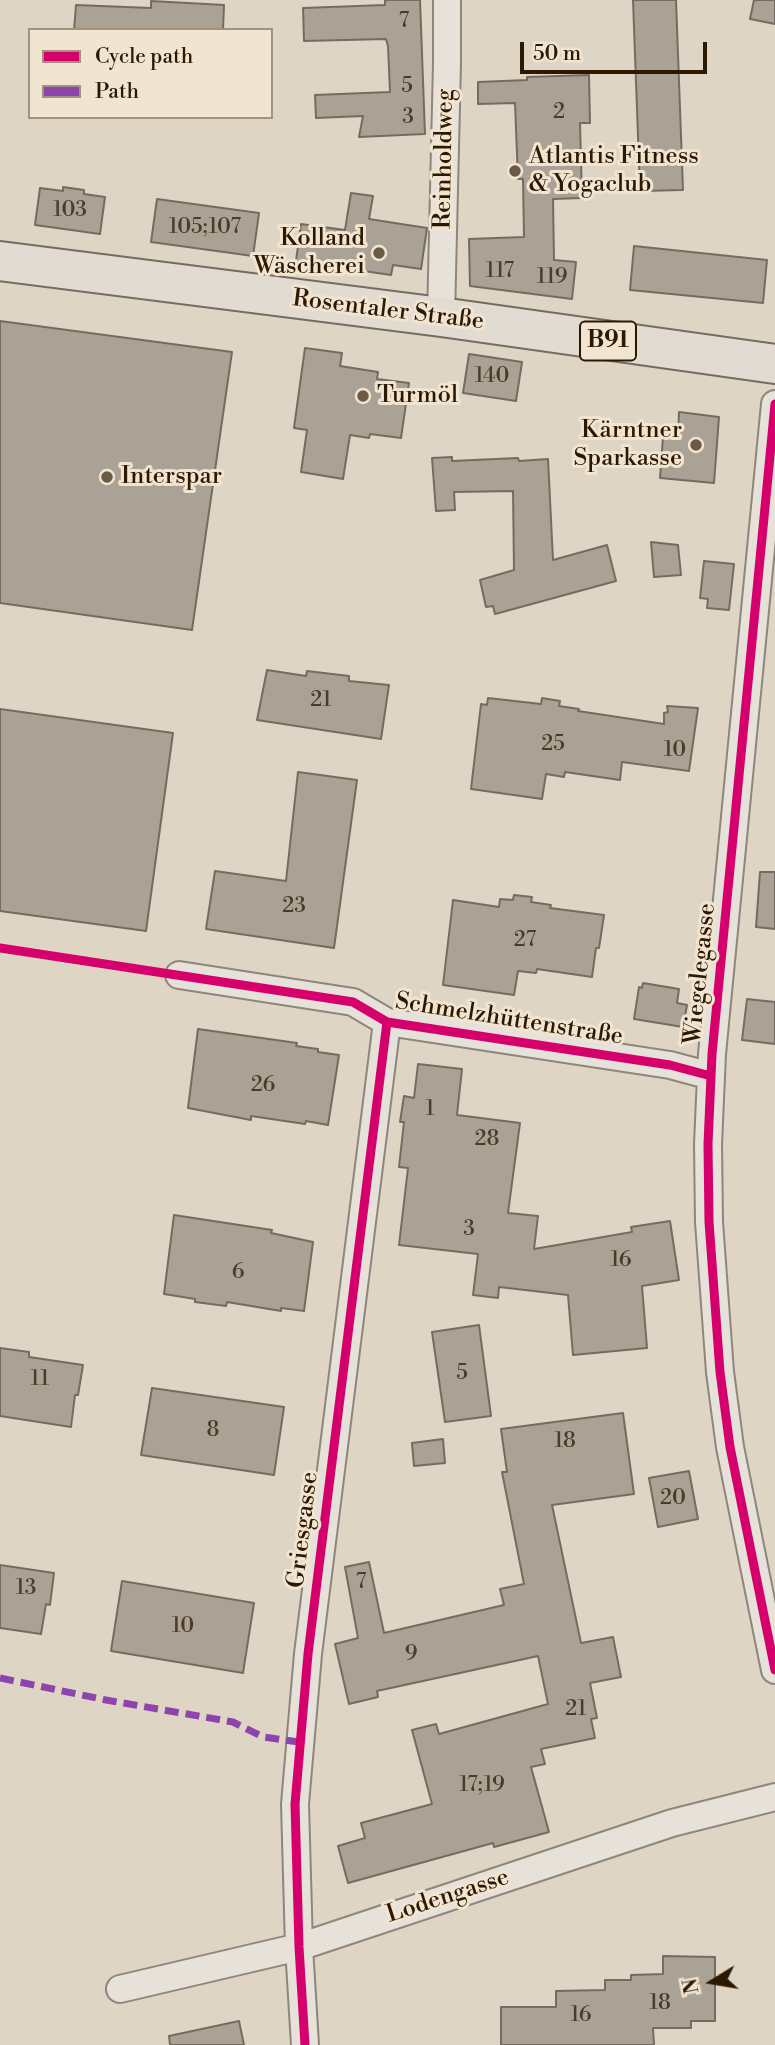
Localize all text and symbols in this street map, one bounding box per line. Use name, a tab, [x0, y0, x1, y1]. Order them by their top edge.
house number: 7	[399, 9, 409, 35]
legend	[28, 28, 273, 119]
scale bar	[523, 28, 710, 72]
text: 50 m	[533, 41, 581, 67]
text: Cycle path	[95, 44, 193, 70]
house number: 5	[401, 74, 413, 100]
text: Path	[95, 79, 139, 105]
street label: Reinholdweg	[429, 89, 461, 229]
house number: 2	[553, 100, 565, 126]
house number: 3	[402, 105, 414, 131]
place label: Atlantis Fitness & Yogaclub	[529, 143, 699, 199]
marker: Atlantis Fitness & Yogaclub	[507, 163, 523, 179]
house number: 103	[53, 198, 87, 224]
house number: 105;107	[169, 215, 241, 241]
place label: Kolland Wäscherei	[254, 225, 365, 281]
marker: Kolland Wäscherei	[371, 245, 387, 261]
house number: 117	[486, 259, 514, 285]
house number: 119	[537, 265, 567, 291]
street label: Rosentaler Straße	[291, 285, 485, 337]
road number: B91	[580, 322, 636, 360]
house number: 140	[475, 364, 509, 390]
place label: Turmöl	[377, 382, 458, 410]
marker: Turmöl	[355, 388, 371, 404]
place label: Kärntner Sparkasse	[574, 417, 682, 473]
marker: Kärntner Sparkasse	[688, 437, 704, 453]
place label: Interspar	[121, 463, 222, 491]
marker: Interspar	[99, 469, 115, 485]
house number: 21	[310, 688, 332, 714]
house number: 25	[541, 732, 565, 758]
house number: 10	[664, 738, 686, 764]
house number: 23	[282, 894, 306, 920]
street label: Wiegelegasse	[679, 902, 723, 1046]
house number: 27	[514, 928, 536, 954]
street label: Schmelzhüttenstraße	[393, 988, 625, 1052]
house number: 26	[251, 1073, 275, 1099]
house number: 1	[425, 1097, 435, 1123]
house number: 28	[475, 1127, 499, 1153]
house number: 3	[463, 1217, 475, 1243]
house number: 16	[610, 1248, 632, 1274]
house number: 6	[232, 1260, 244, 1286]
house number: 5	[456, 1361, 468, 1387]
house number: 11	[31, 1367, 49, 1393]
house number: 8	[207, 1418, 219, 1444]
house number: 18	[554, 1429, 576, 1455]
street label: Griesgasse	[283, 1470, 325, 1590]
house number: 20	[660, 1486, 686, 1512]
house number: 7	[356, 1570, 366, 1596]
house number: 13	[16, 1576, 36, 1602]
house number: 10	[172, 1614, 194, 1640]
house number: 9	[405, 1642, 417, 1668]
house number: 21	[565, 1697, 587, 1723]
house number: 17;19	[459, 1773, 505, 1799]
street label: Lodengasse	[383, 1864, 513, 1930]
north arrow	[677, 1947, 747, 2017]
text: N	[678, 1976, 705, 1996]
house number: 18	[649, 1991, 671, 2017]
house number: 16	[570, 2003, 592, 2029]

